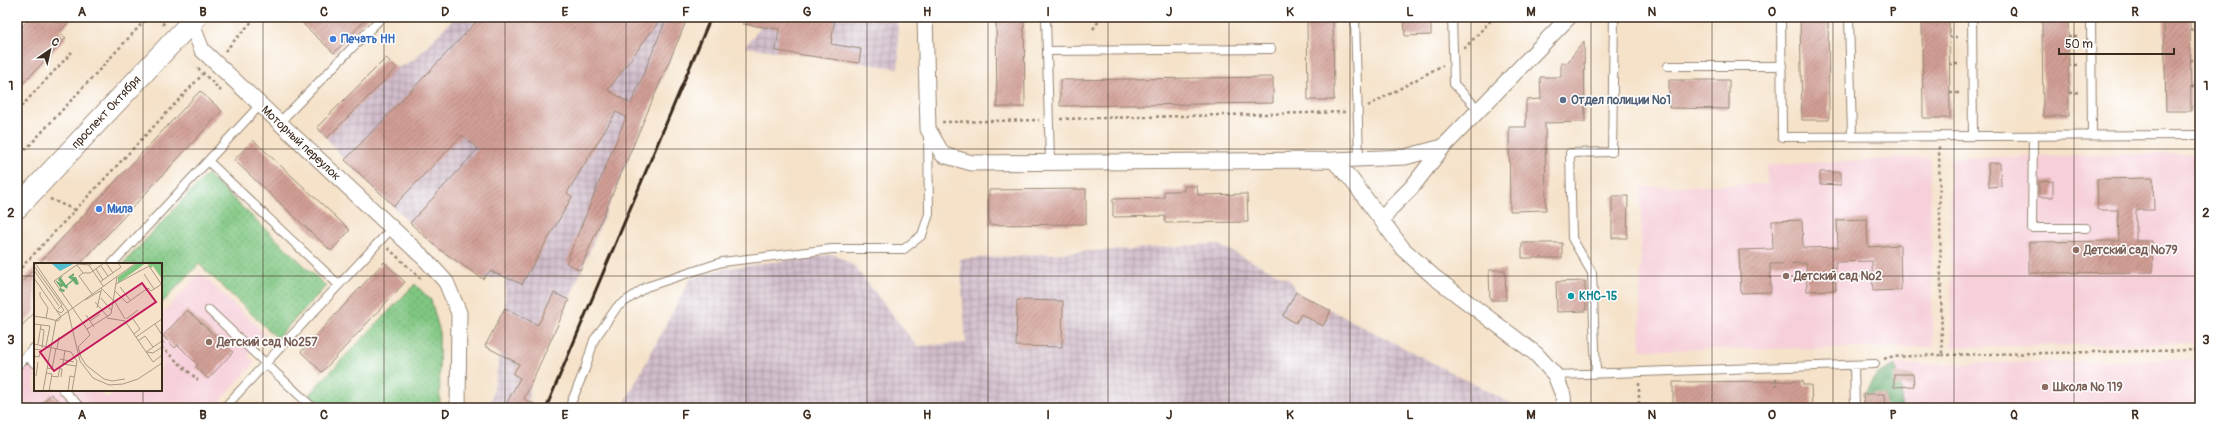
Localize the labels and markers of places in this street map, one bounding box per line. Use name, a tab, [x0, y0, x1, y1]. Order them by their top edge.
place label: Печать НН	[341, 32, 395, 47]
marker: Печать НН	[328, 34, 338, 44]
place label: Отдел полиции №1	[1571, 93, 1671, 108]
marker: Отдел полиции №1	[1558, 95, 1568, 105]
place label: Мила	[107, 202, 133, 217]
marker: Мила	[94, 204, 104, 214]
place label: Детский сад №79	[2083, 243, 2178, 258]
marker: Детский сад №79	[2071, 245, 2081, 255]
place label: Детский сад №2	[1793, 269, 1882, 284]
marker: Детский сад №2	[1781, 271, 1791, 281]
place label: КНС-15	[1579, 289, 1618, 304]
marker: КНС-15	[1566, 291, 1576, 301]
place label: Детский сад №257	[216, 335, 318, 350]
marker: Детский сад №257	[204, 337, 214, 347]
place label: Школа № 119	[2052, 380, 2123, 395]
marker: Школа № 119	[2040, 382, 2050, 392]

